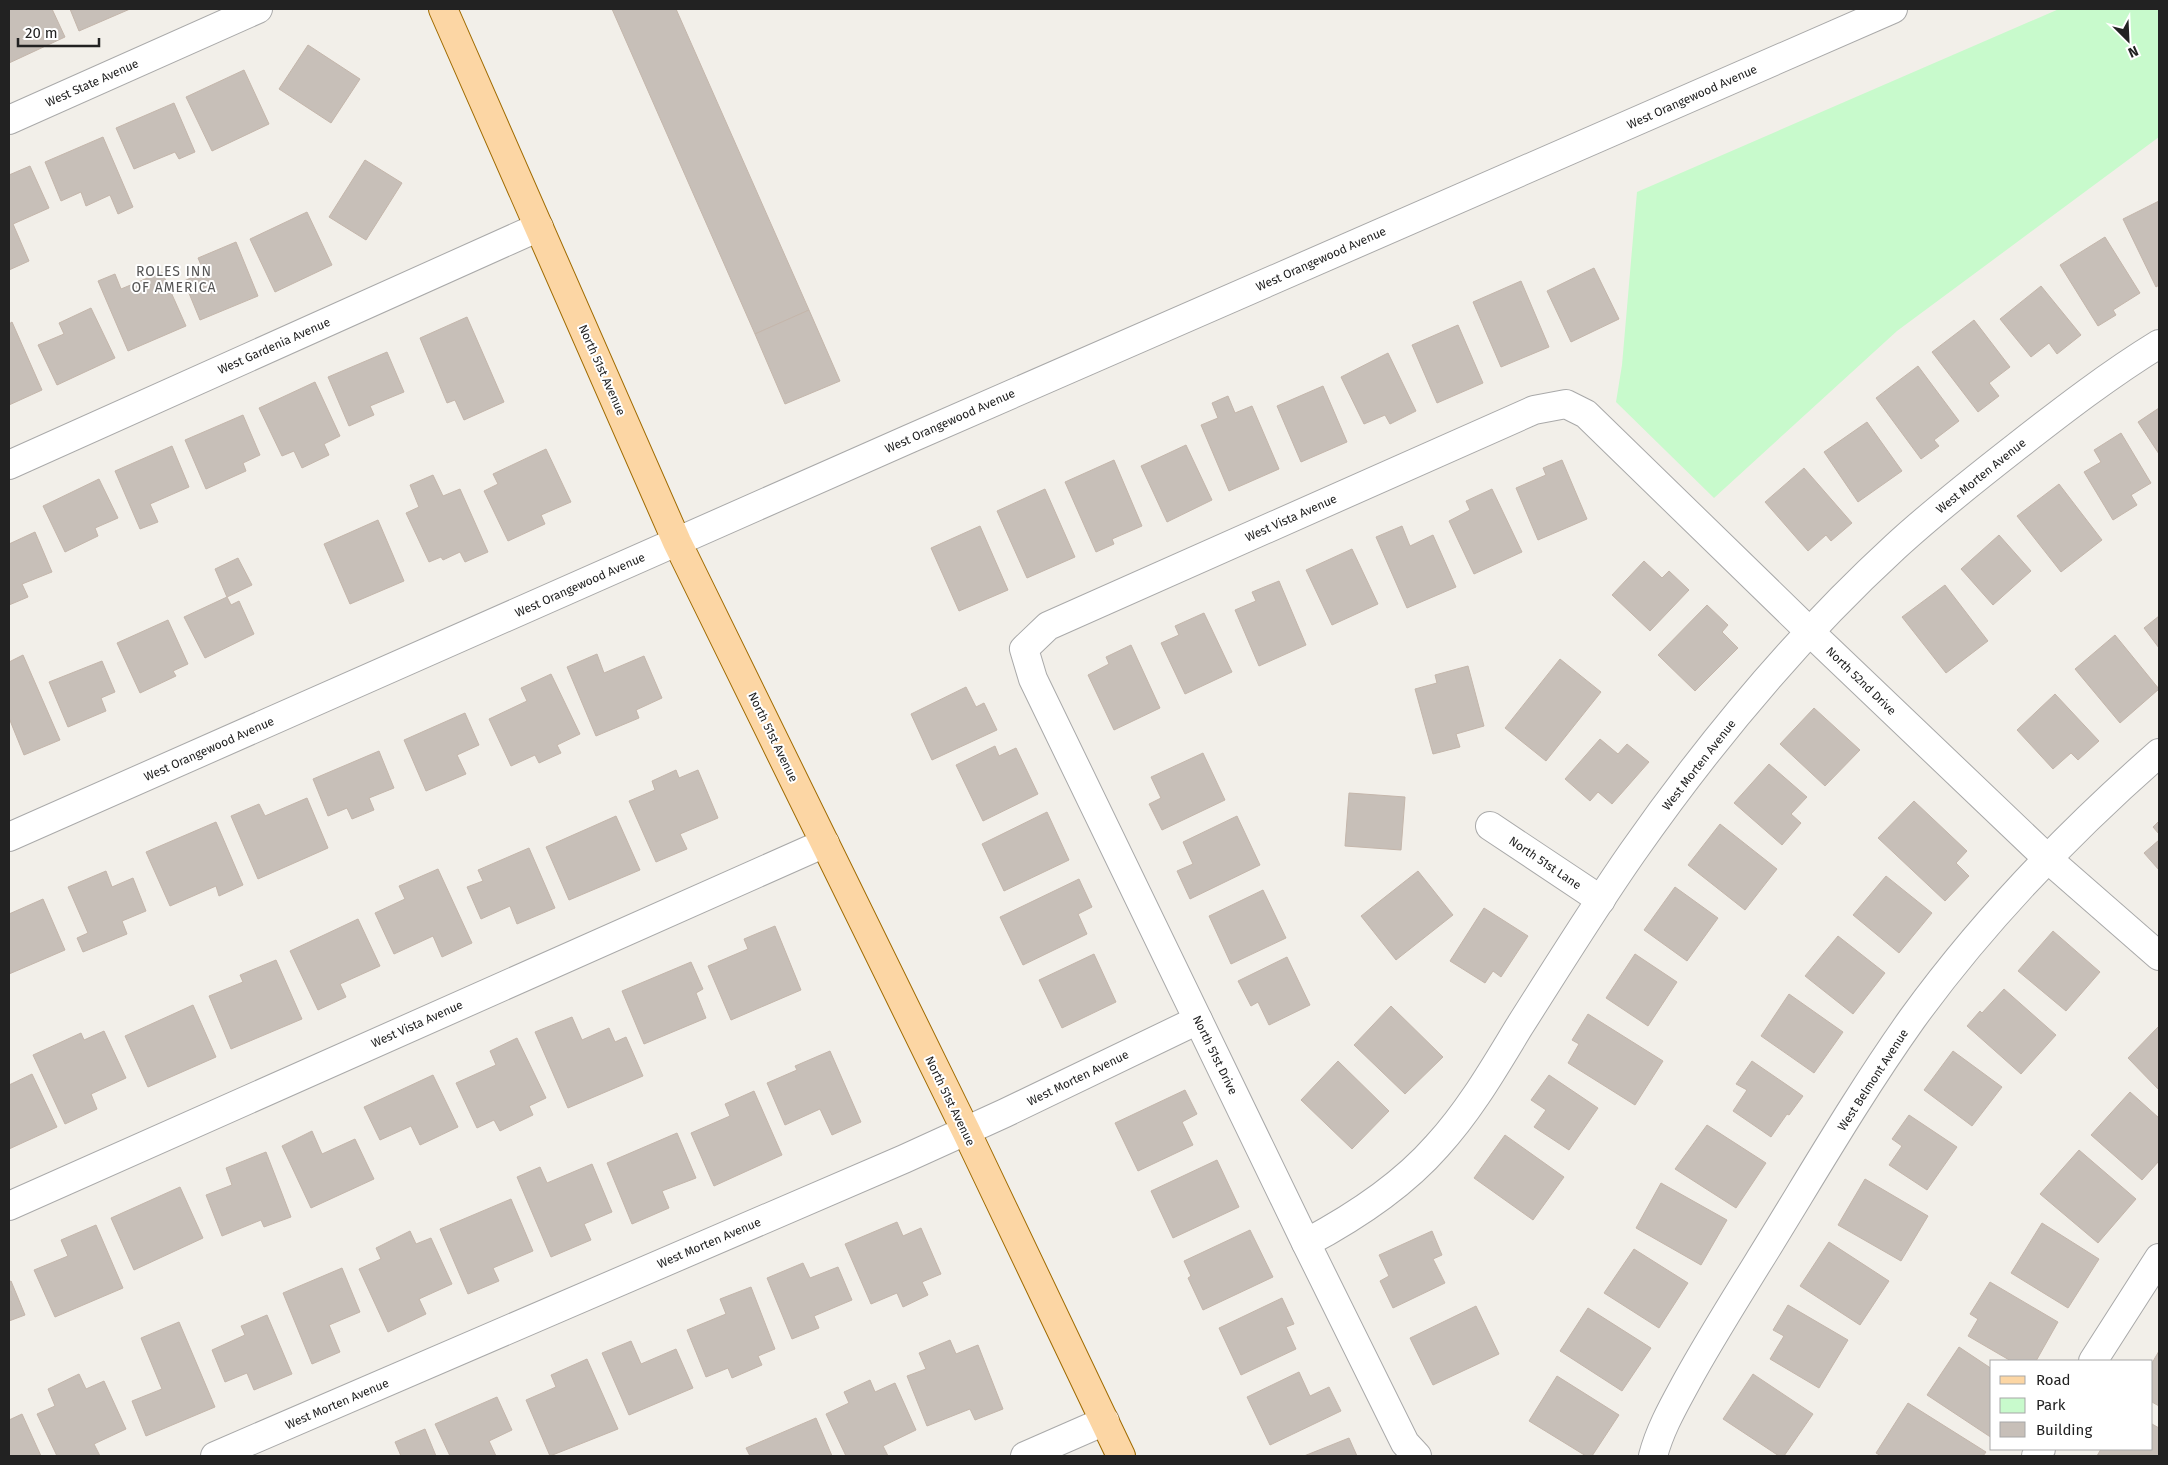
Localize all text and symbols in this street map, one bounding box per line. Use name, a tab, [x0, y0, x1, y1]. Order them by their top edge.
scale bar	[18, 15, 99, 47]
north arrow	[2103, 15, 2153, 65]
text: 20 m	[25, 24, 58, 42]
text: N	[2125, 42, 2141, 61]
street label: West State Avenue	[43, 56, 141, 110]
street label: West Orangewood Avenue	[1625, 62, 1759, 132]
street label: West Orangewood Avenue	[1254, 224, 1388, 294]
district label: ROLES INN OF AMERICA	[131, 263, 217, 296]
street label: West Gardenia Avenue	[216, 315, 332, 377]
street label: North 51st Avenue	[576, 322, 628, 418]
street label: West Orangewood Avenue	[883, 386, 1017, 456]
street label: West Morten Avenue	[1933, 436, 2029, 516]
street label: West Vista Avenue	[1243, 491, 1339, 545]
street label: West Orangewood Avenue	[513, 550, 647, 620]
street label: North 52nd Drive	[1823, 644, 1899, 718]
street label: North 51st Avenue	[745, 690, 801, 784]
street label: West Orangewood Avenue	[142, 714, 276, 784]
street label: West Morten Avenue	[1659, 717, 1739, 813]
street label: North 51st Lane	[1506, 834, 1584, 892]
street label: West Vista Avenue	[369, 997, 465, 1051]
street label: North 51st Drive	[1190, 1013, 1240, 1097]
street label: West Belmont Avenue	[1835, 1027, 1911, 1133]
street label: West Morten Avenue	[1025, 1047, 1131, 1109]
street label: North 51st Avenue	[922, 1054, 978, 1148]
street label: West Morten Avenue	[655, 1215, 763, 1271]
legend	[1990, 1360, 2153, 1450]
text: Road	[2036, 1371, 2071, 1389]
street label: West Morten Avenue	[283, 1376, 391, 1432]
text: Park	[2036, 1396, 2066, 1414]
text: Building	[2036, 1421, 2092, 1439]

